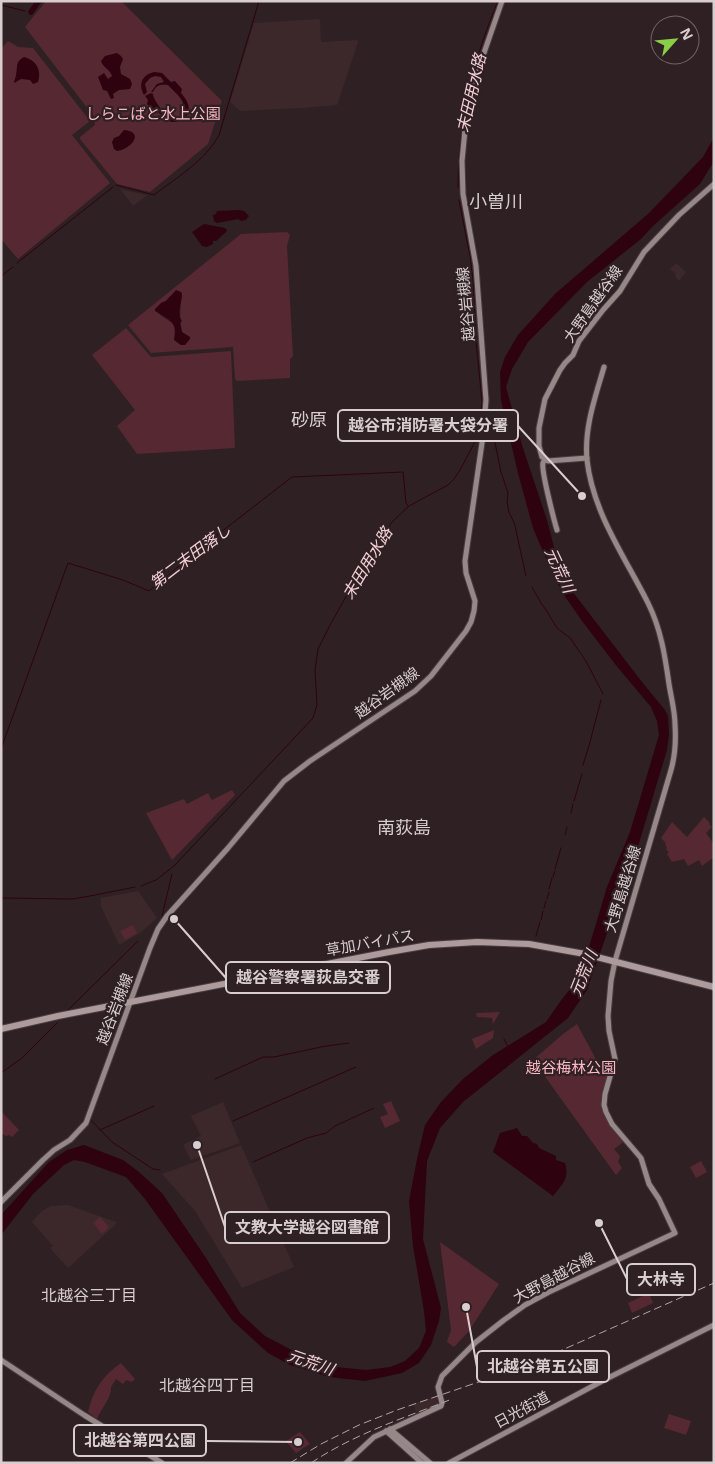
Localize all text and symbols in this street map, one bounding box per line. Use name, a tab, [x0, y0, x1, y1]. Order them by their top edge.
north arrow	[650, 15, 700, 65]
text: N	[676, 24, 698, 43]
water label: 末田用水路	[451, 50, 491, 134]
park label: しらこばと水上公園	[85, 103, 221, 123]
district label: 小曽川	[469, 189, 523, 213]
street label: 大野島越谷線	[558, 261, 626, 346]
street label: 越谷岩槻線	[452, 266, 478, 343]
district label: 砂原	[291, 407, 327, 431]
callout: 越谷市消防署大袋分署	[338, 410, 518, 441]
text: 越谷市消防署大袋分署	[348, 414, 508, 436]
water label: 第二末田落し	[145, 518, 235, 594]
water label: 末田用水路	[337, 521, 398, 603]
water label: 元荒川	[540, 544, 581, 598]
street label: 越谷岩槻線	[349, 662, 423, 723]
district label: 南荻島	[377, 815, 431, 839]
street label: 大野島越谷線	[599, 843, 645, 935]
street label: 草加バイパス	[324, 924, 416, 960]
water label: 元荒川	[564, 945, 603, 999]
callout: 越谷警察署荻島交番	[226, 962, 390, 993]
text: 越谷警察署荻島交番	[236, 966, 380, 988]
street label: 越谷岩槻線	[91, 970, 137, 1048]
park label: 越谷梅林公園	[525, 1057, 616, 1077]
callout: 文教大学越谷図書館	[225, 1212, 389, 1243]
text: 文教大学越谷図書館	[235, 1216, 379, 1238]
street label: 大野島越谷線	[509, 1247, 598, 1307]
callout: 大林寺	[627, 1264, 695, 1295]
text: 大林寺	[637, 1268, 685, 1290]
district label: 北越谷三丁目	[41, 1284, 137, 1306]
water label: 元荒川	[285, 1344, 339, 1381]
callout: 北越谷第五公園	[477, 1351, 609, 1382]
text: 北越谷第五公園	[487, 1355, 599, 1377]
district label: 北越谷四丁目	[159, 1374, 255, 1396]
street label: 日光街道	[490, 1386, 553, 1432]
callout: 北越谷第四公園	[74, 1425, 206, 1456]
text: 北越谷第四公園	[84, 1429, 196, 1451]

